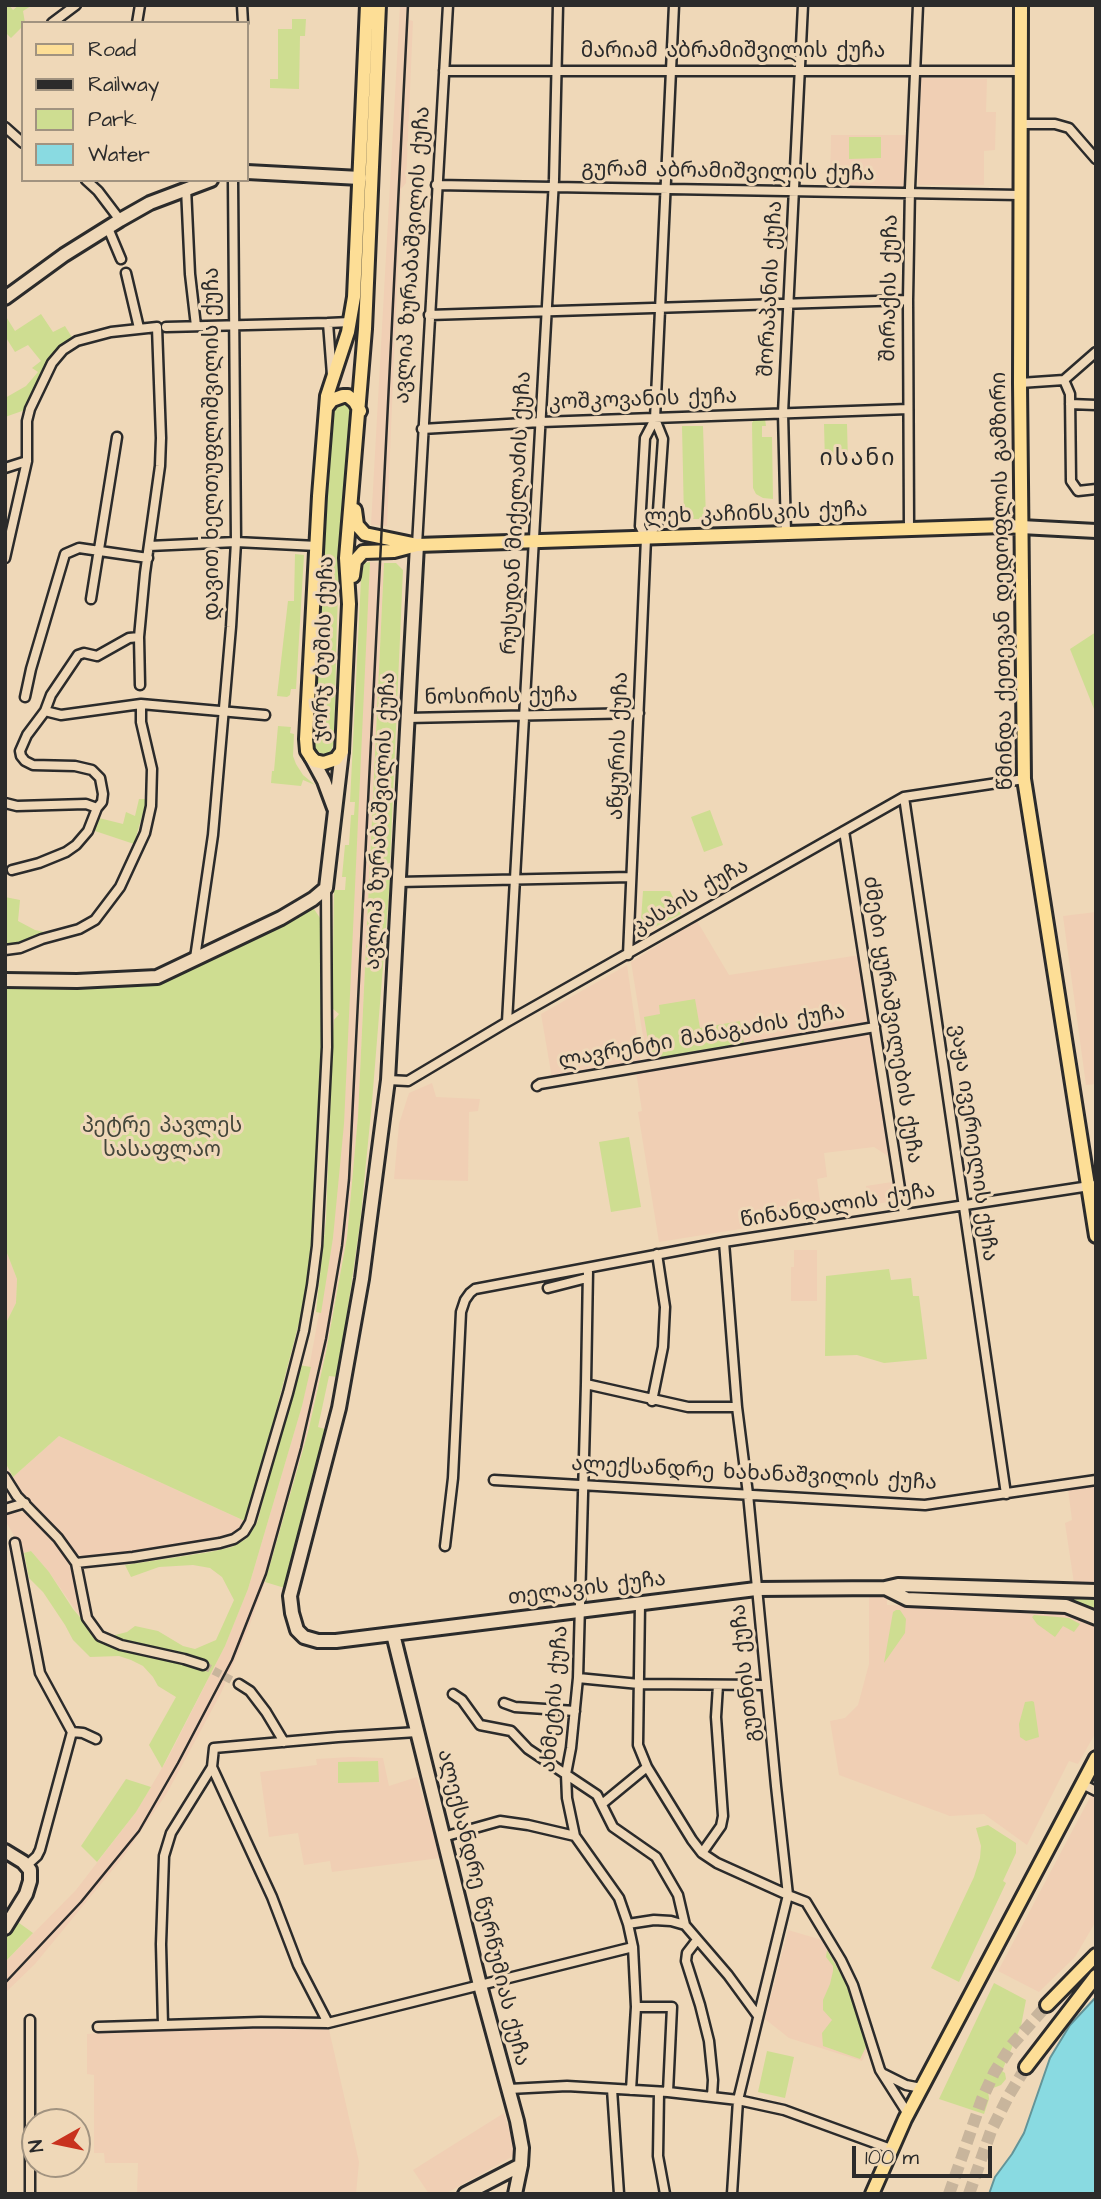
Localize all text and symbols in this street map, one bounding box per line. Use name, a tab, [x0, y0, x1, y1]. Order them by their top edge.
legend	[21, 21, 248, 182]
text: Road	[88, 35, 136, 64]
street label: მარიამ აბრამიშვილის ქუჩა	[581, 40, 885, 66]
text: Railway	[88, 70, 159, 99]
text: Park	[88, 105, 137, 134]
street label: ავლიპ ზურაბაშვილის ქუჩა	[391, 105, 437, 405]
text: Water	[88, 140, 150, 169]
street label: გურამ აბრამიშვილის ქუჩა	[581, 158, 875, 188]
street label: შორაპანის ქუჩა	[755, 200, 789, 378]
street label: შირაქის ქუჩა	[877, 214, 905, 362]
street label: დავით ხელთუფლიშვილის ქუჩა	[201, 267, 227, 621]
street label: რუსუდან მიქელაძის ქუჩა	[498, 371, 538, 655]
street label: წმინდა ქეთევან დედოფლის გამზირი	[988, 371, 1020, 791]
street label: კოშკოვანის ქუჩა	[548, 385, 738, 417]
district label: ისანი	[820, 446, 896, 474]
street label: ლეხ კაჩინსკის ქუჩა	[644, 499, 868, 531]
street label: ჯორჯ ბუშის ქუჩა	[309, 556, 341, 742]
street label: აწყურის ქუჩა	[605, 671, 635, 821]
street label: ავლიპ ზურაბაშვილის ქუჩა	[362, 672, 402, 970]
street label: ნოსირის ქუჩა	[424, 684, 578, 712]
street label: კასპის ქუჩა	[628, 854, 754, 942]
street label: ძმები ყურაშვილების ქუჩა	[856, 875, 926, 1165]
street label: ლავრენტი მანაგაძის ქუჩა	[557, 1000, 847, 1076]
street label: ვაჟა ივერიელის ქუჩა	[943, 1023, 1001, 1263]
park label: პეტრე პავლეს სასაფლაო	[82, 1115, 242, 1165]
street label: წინანდალის ქუჩა	[739, 1179, 937, 1235]
street label: ალექსანდრე ხახანაშვილის ქუჩა	[571, 1453, 937, 1497]
street label: თელავის ქუჩა	[507, 1568, 667, 1612]
street label: გუთნის ქუჩა	[727, 1603, 767, 1743]
street label: ახმეტის ქუჩა	[537, 1625, 575, 1773]
street label: ალექსანდრე წურწუმიას ქუჩა	[430, 1747, 534, 2069]
north arrow	[21, 2108, 91, 2178]
scale bar	[856, 2132, 996, 2176]
text: N	[22, 2138, 51, 2154]
text: 100 m	[865, 2143, 919, 2172]

